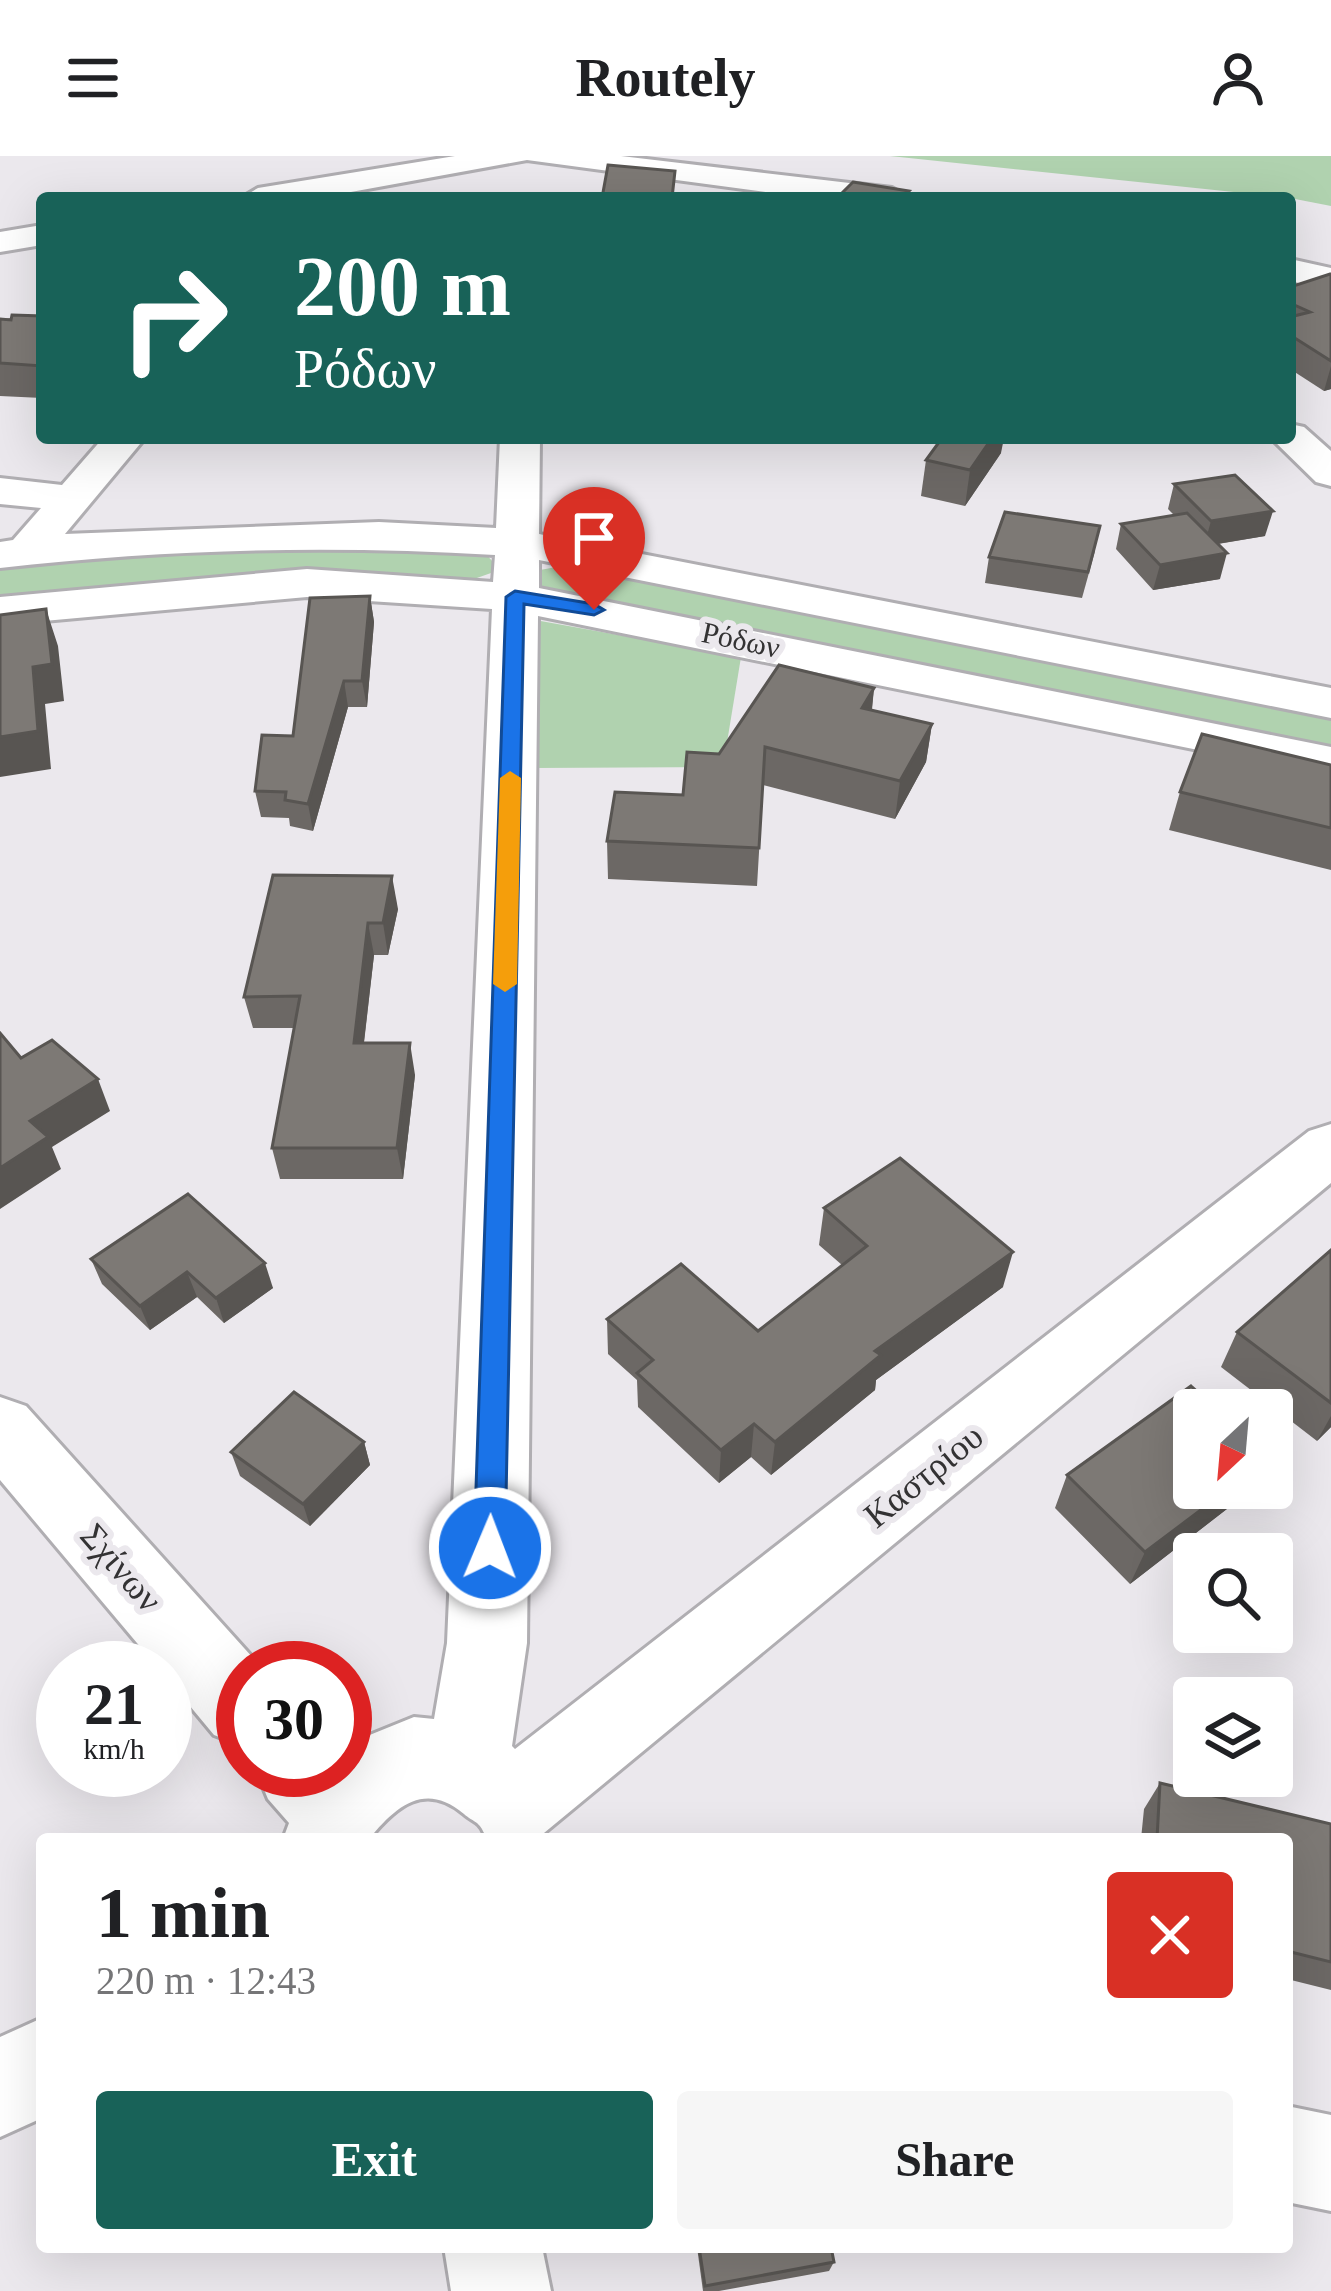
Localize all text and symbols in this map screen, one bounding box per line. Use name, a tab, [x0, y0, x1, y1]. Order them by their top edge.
icon: menu	[60, 45, 126, 111]
icon: person	[1205, 45, 1271, 111]
text: Routely	[576, 48, 755, 108]
icon: right	[96, 240, 252, 396]
text: 200 m	[294, 240, 511, 333]
text: Ρόδων	[294, 339, 436, 399]
pin	[543, 487, 645, 610]
icon: arrive	[561, 505, 627, 571]
street label: Ρόδων	[699, 615, 783, 664]
north arrow	[1173, 1389, 1293, 1509]
map controls	[1173, 1389, 1293, 1797]
street label: Καστρίου	[856, 1416, 991, 1536]
position arrow	[427, 1485, 553, 1611]
street label: Σχίνων	[72, 1516, 170, 1620]
button: search	[1173, 1533, 1293, 1653]
speed limit sign: 30	[216, 1641, 372, 1797]
text: 21	[84, 1671, 144, 1737]
button: layers	[1173, 1677, 1293, 1797]
text: km/h	[83, 1732, 145, 1765]
button: close	[1107, 1872, 1233, 1998]
text: 1 min	[96, 1873, 270, 1953]
text: 220 m · 12:43	[96, 1959, 316, 2002]
button: Exit	[96, 2091, 653, 2229]
button: Share	[677, 2091, 1233, 2229]

